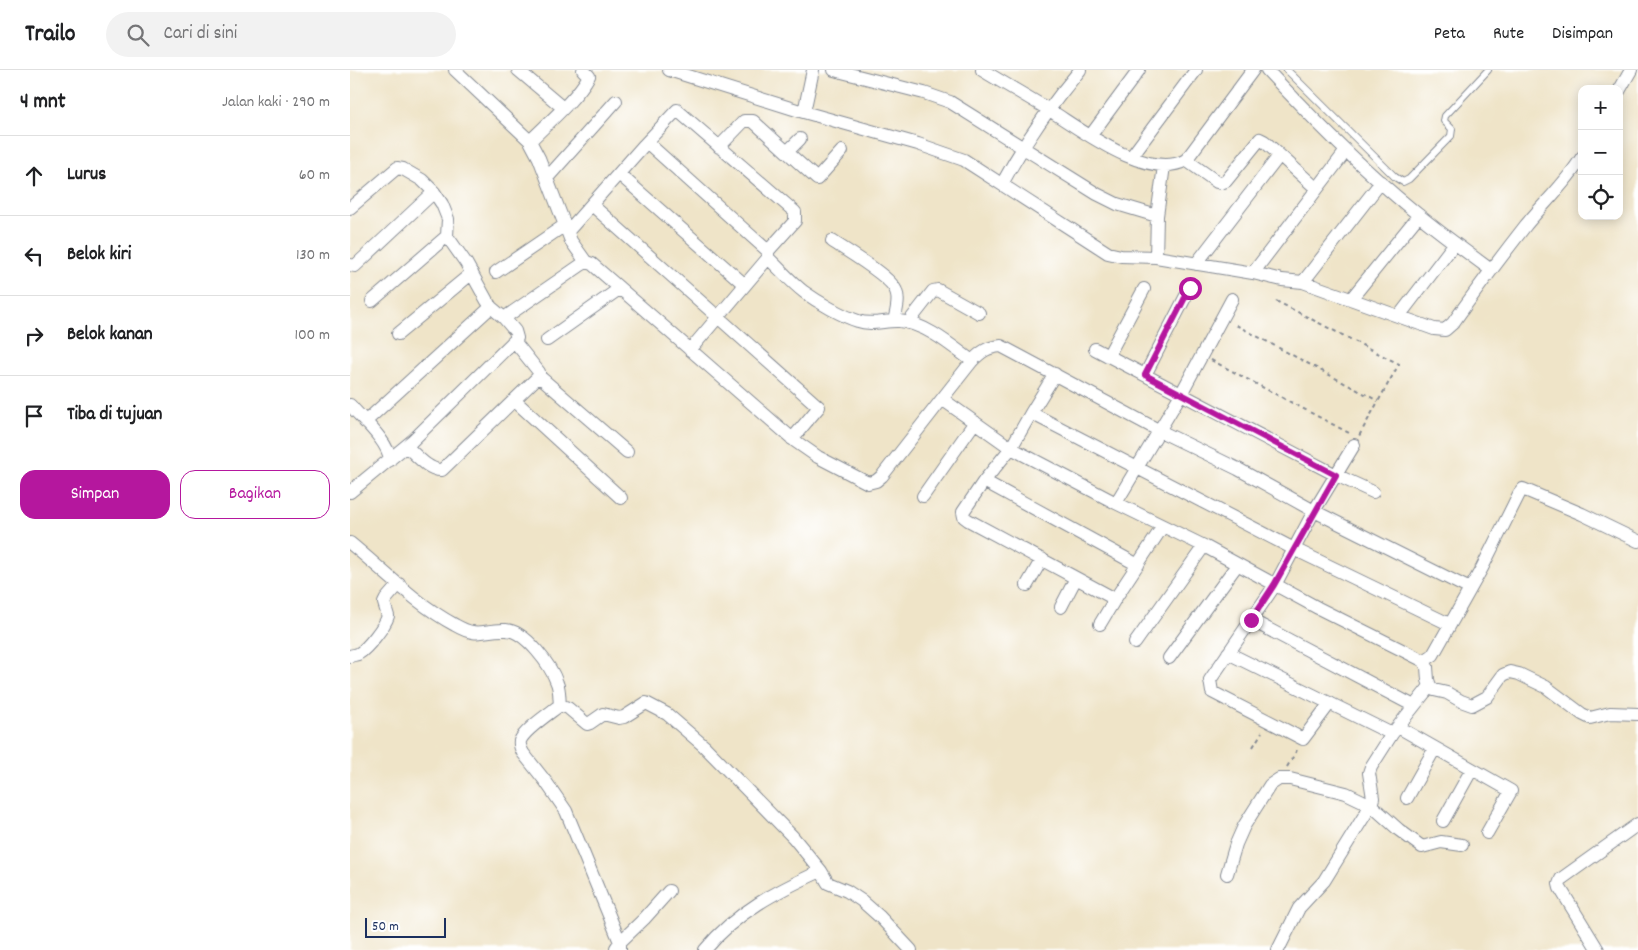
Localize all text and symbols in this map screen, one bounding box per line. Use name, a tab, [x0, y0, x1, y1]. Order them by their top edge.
search box	[106, 12, 456, 57]
text: Trailo	[25, 18, 76, 52]
icon: search	[124, 21, 152, 49]
text: Cari di sini	[164, 21, 237, 48]
text: Peta	[1434, 22, 1465, 47]
text: Rute	[1493, 22, 1524, 47]
text: Disimpan	[1552, 22, 1613, 47]
map controls	[1578, 85, 1623, 220]
button: +	[1578, 85, 1623, 130]
text: 4 mnt	[20, 88, 65, 118]
text: Jalan kaki · 290 m	[222, 91, 330, 114]
button: −	[1578, 130, 1623, 175]
icon: ahead	[20, 162, 48, 190]
text: Lurus	[67, 162, 106, 189]
text: 60 m	[299, 164, 330, 187]
button: locate	[1578, 175, 1623, 220]
icon: left	[20, 242, 48, 270]
text: Belok kiri	[67, 242, 131, 269]
text: 130 m	[296, 244, 330, 267]
route start	[1179, 277, 1202, 300]
icon: right	[20, 322, 48, 350]
text: Belok kanan	[67, 322, 153, 349]
text: 100 m	[294, 324, 330, 347]
icon: arrive	[20, 402, 48, 430]
text: Tiba di tujuan	[67, 402, 162, 429]
button: Simpan	[20, 470, 170, 519]
button: Bagikan	[180, 470, 330, 519]
route end	[1240, 609, 1263, 632]
scale bar	[365, 915, 446, 938]
text: 50 m	[372, 917, 399, 937]

